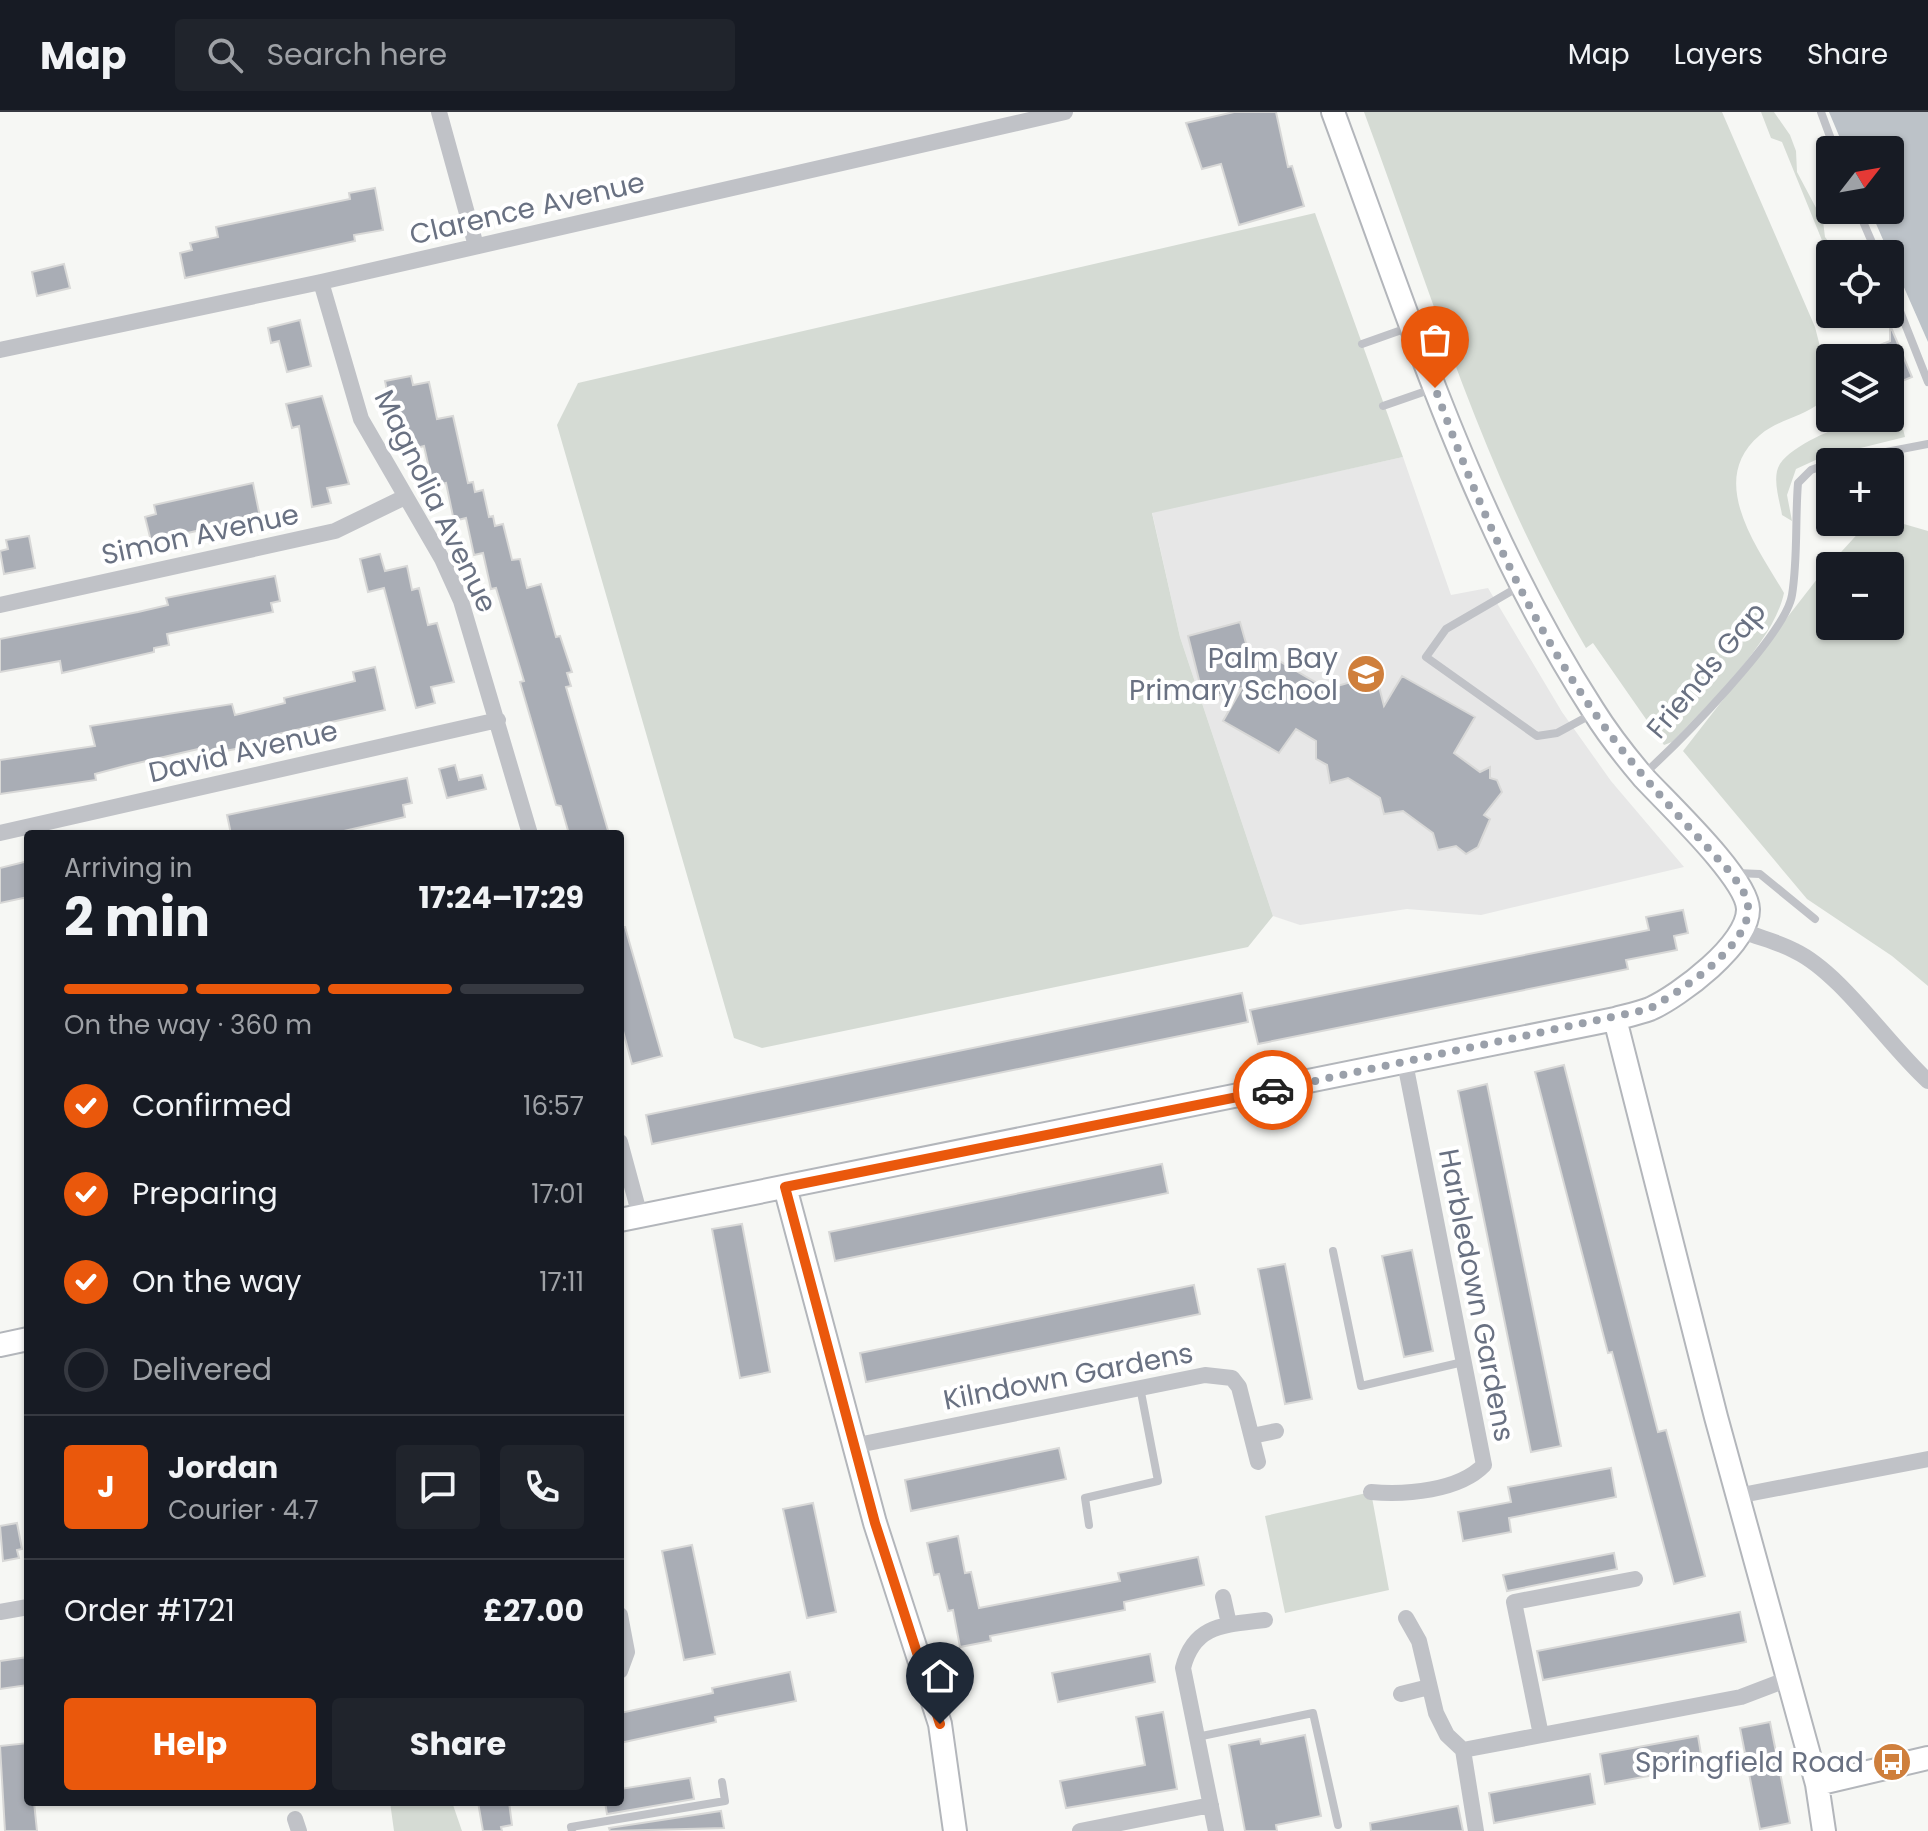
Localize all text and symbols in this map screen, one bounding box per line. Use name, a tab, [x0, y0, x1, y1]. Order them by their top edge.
search box	[175, 19, 735, 91]
text: Map	[40, 29, 127, 82]
icon: search	[203, 33, 247, 77]
text: Search here	[267, 33, 447, 76]
text: Map	[1568, 35, 1630, 74]
text: Layers	[1674, 35, 1763, 74]
text: Share	[1807, 35, 1888, 74]
north arrow	[1816, 136, 1904, 224]
map controls	[1816, 136, 1904, 640]
street label: Clarence Avenue	[406, 162, 648, 254]
button: locate	[1816, 240, 1904, 328]
pin	[1401, 306, 1469, 388]
icon: bag	[1413, 318, 1457, 362]
button: layers	[1816, 344, 1904, 432]
street label: Magnolia Avenue	[365, 383, 506, 619]
button: +	[1816, 448, 1904, 536]
street label: Simon Avenue	[98, 495, 302, 574]
button: −	[1816, 552, 1904, 640]
street label: Friends Gap	[1638, 594, 1775, 747]
place label: Palm Bay Primary School	[1129, 639, 1338, 710]
school or university icon: Palm Bay Primary School	[1345, 653, 1387, 695]
street label: David Avenue	[145, 711, 341, 792]
text: Arriving in	[64, 850, 193, 886]
text: 17:24–17:29	[418, 876, 584, 919]
text: 2 min	[64, 881, 210, 954]
text: On the way · 360 m	[64, 1007, 312, 1043]
courier	[1233, 1050, 1313, 1130]
icon: car	[1251, 1068, 1295, 1112]
icon: check	[64, 1084, 108, 1128]
text: Confirmed	[132, 1084, 292, 1127]
text: 16:57	[523, 1088, 584, 1124]
street label: Harbledown Gardens	[1429, 1146, 1524, 1445]
icon: check	[64, 1172, 108, 1216]
text: Preparing	[132, 1172, 278, 1215]
text: 17:01	[531, 1176, 584, 1212]
icon: check	[64, 1260, 108, 1304]
text: On the way	[132, 1260, 301, 1303]
text: 17:11	[539, 1264, 584, 1300]
street label: Kilndown Gardens	[940, 1333, 1196, 1420]
text: Delivered	[132, 1348, 272, 1391]
button: chat	[396, 1445, 480, 1529]
button: phone	[500, 1445, 584, 1529]
text: Jordan	[168, 1446, 278, 1489]
text: J	[97, 1465, 115, 1508]
text: Courier · 4.7	[168, 1492, 319, 1528]
text: Order #1721	[64, 1589, 235, 1632]
text: £27.00	[483, 1589, 584, 1632]
pin	[906, 1642, 974, 1724]
icon: home	[918, 1654, 962, 1698]
button: Help	[64, 1698, 316, 1790]
button: Share	[332, 1698, 584, 1790]
bus stop icon: Springfield Road	[1871, 1741, 1913, 1783]
place label: Springfield Road	[1635, 1743, 1864, 1782]

